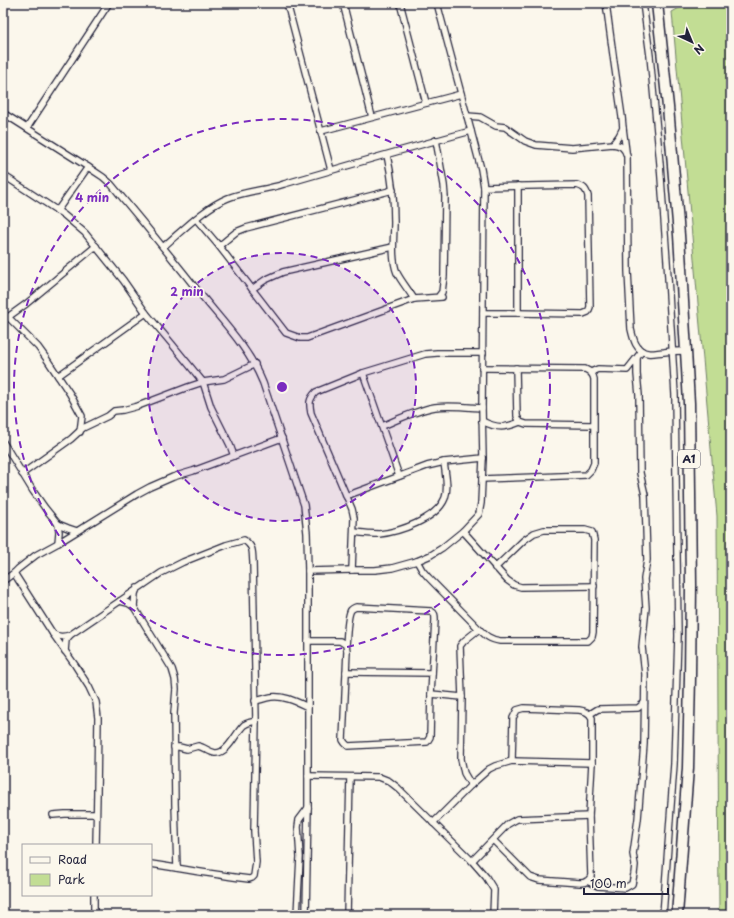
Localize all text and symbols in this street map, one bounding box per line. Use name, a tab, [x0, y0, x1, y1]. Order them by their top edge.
north arrow	[672, 22, 712, 62]
text: N	[690, 40, 708, 59]
text: 4 min	[75, 188, 109, 206]
text: 2 min	[170, 282, 204, 300]
centre of rings	[275, 380, 289, 394]
road number: A1	[678, 450, 700, 468]
legend	[22, 844, 152, 896]
text: Road	[58, 850, 87, 868]
text: Park	[58, 870, 85, 888]
scale bar	[584, 870, 668, 896]
text: 100 m	[590, 874, 627, 892]

